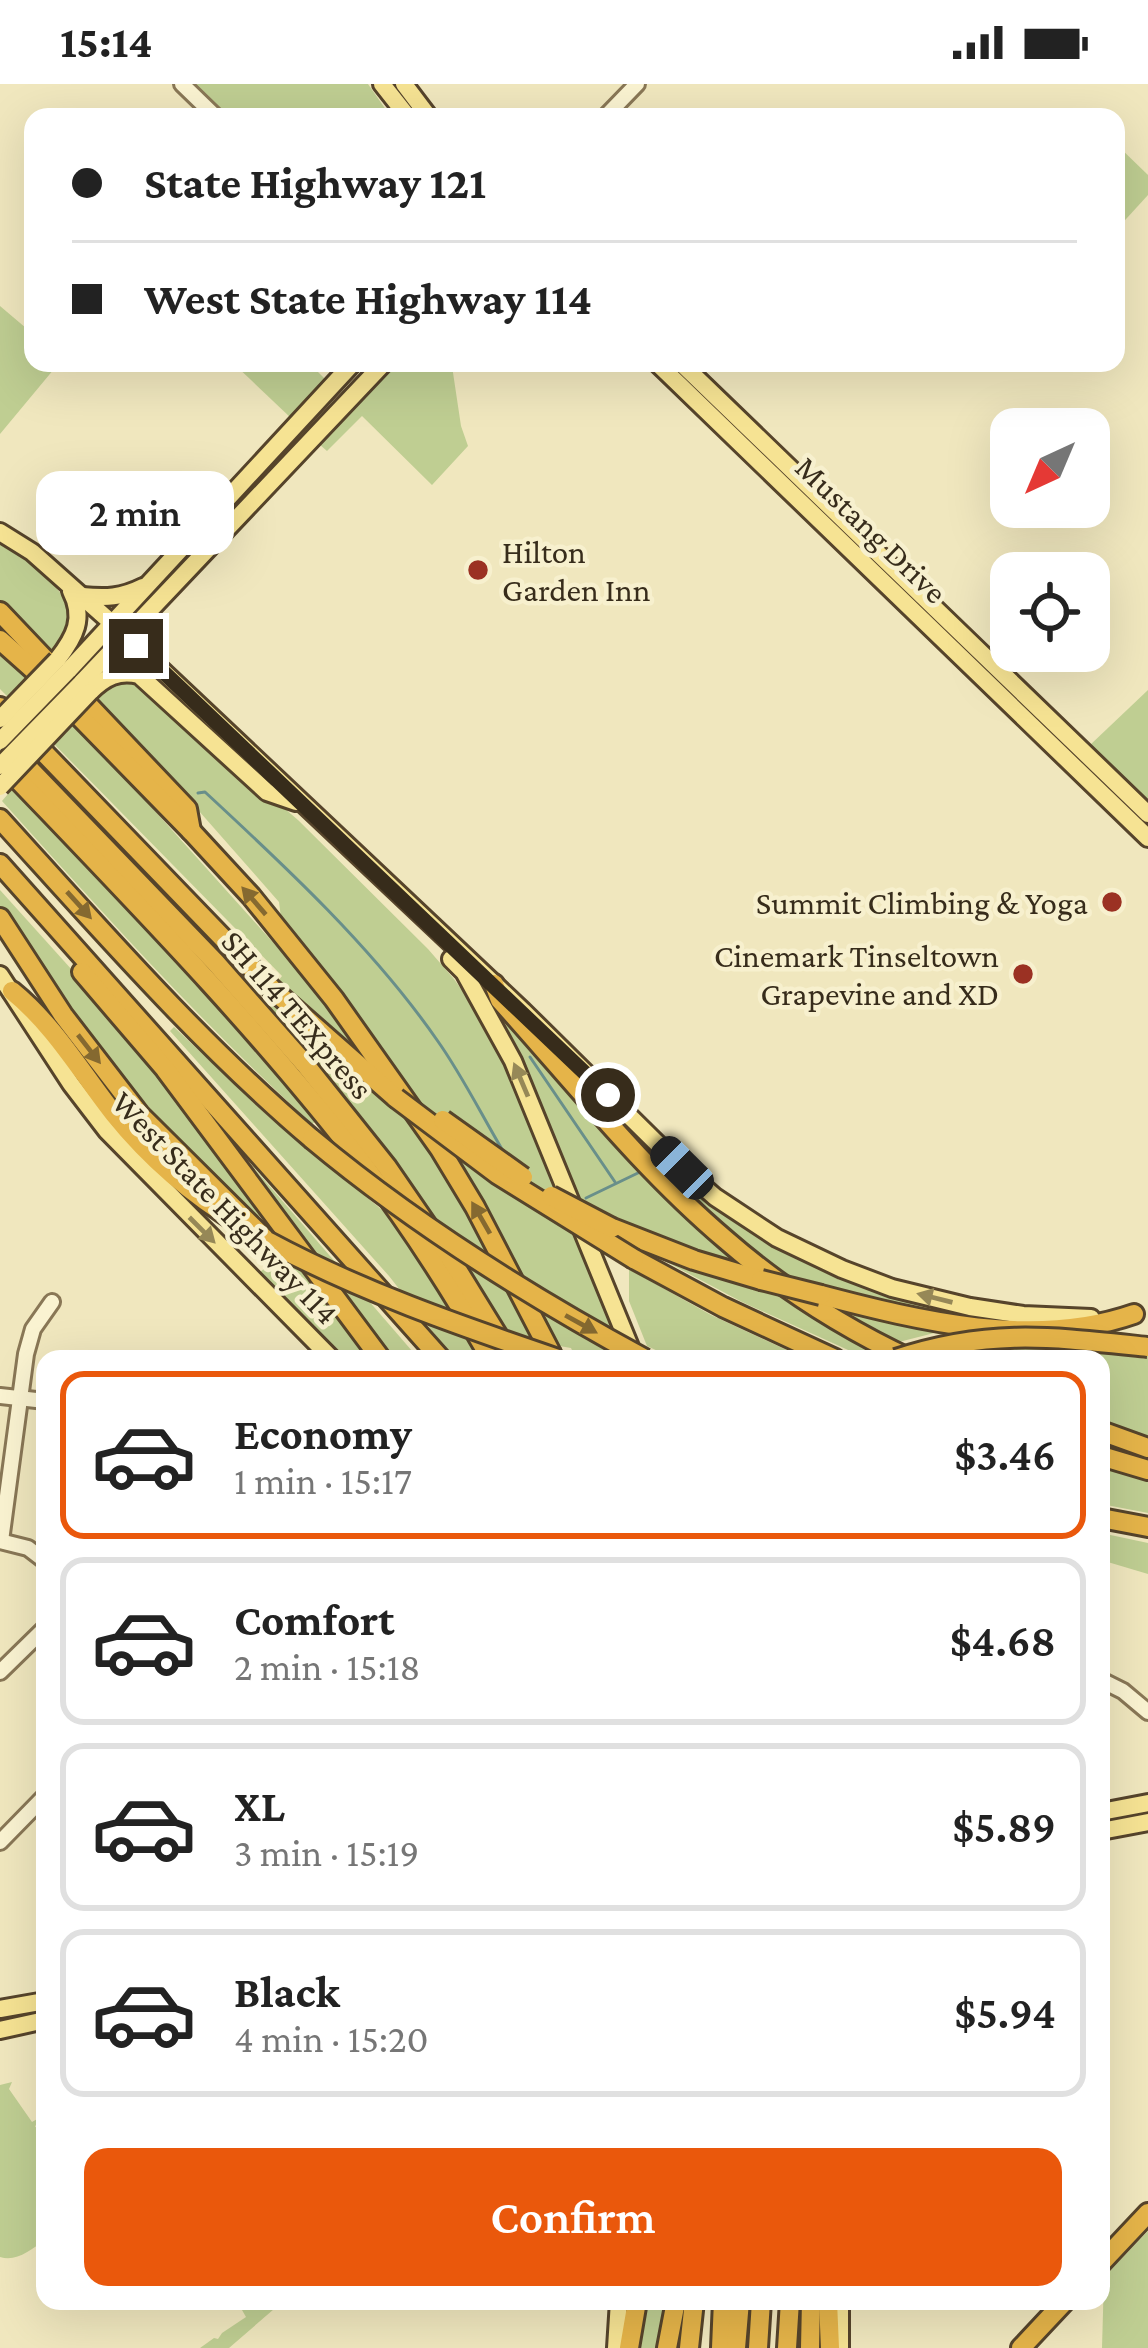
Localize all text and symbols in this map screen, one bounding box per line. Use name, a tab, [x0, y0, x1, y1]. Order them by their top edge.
text: 15:14	[60, 17, 153, 67]
text: State Highway 121	[144, 158, 486, 208]
text: West State Highway 114	[144, 274, 592, 324]
north arrow	[990, 408, 1110, 528]
map controls	[990, 408, 1110, 672]
street label: Mustang Drive	[788, 448, 955, 611]
callout: 2 min	[37, 472, 235, 556]
text: 2 min	[89, 491, 181, 534]
place label: Hilton Garden Inn	[502, 533, 650, 608]
button: locate	[990, 552, 1110, 672]
marker: Hilton Garden Inn	[465, 557, 491, 583]
route end	[109, 619, 163, 673]
place label: Summit Climbing & Yoga	[756, 884, 1088, 921]
one-way arrow	[242, 886, 268, 916]
marker: Summit Climbing & Yoga	[1099, 889, 1125, 915]
one-way arrow	[65, 891, 92, 920]
street label: SH 114 TEXpress	[214, 922, 381, 1106]
place label: Cinemark Tinseltown Grapevine and XD	[714, 937, 999, 1012]
marker: Cinemark Tinseltown Grapevine and XD	[1010, 961, 1036, 987]
one-way arrow	[77, 1034, 101, 1065]
one-way arrow	[511, 1062, 531, 1097]
route start	[581, 1068, 635, 1122]
street label: West State Highway 114	[105, 1083, 346, 1332]
car	[644, 1130, 720, 1206]
one-way arrow	[471, 1200, 492, 1235]
one-way arrow	[188, 1216, 216, 1244]
one-way arrow	[916, 1288, 953, 1307]
one-way arrow	[564, 1313, 598, 1334]
icon: car	[90, 1401, 198, 1509]
text: Economy	[234, 1409, 412, 1459]
text: $3.46	[954, 1430, 1056, 1480]
text: 1 min · 15:17	[234, 1459, 412, 1502]
icon: car	[90, 1587, 198, 1695]
text: Comfort	[234, 1595, 395, 1645]
text: $4.68	[950, 1616, 1056, 1666]
text: 2 min · 15:18	[234, 1645, 421, 1688]
icon: car	[90, 1773, 198, 1881]
text: XL	[234, 1781, 285, 1831]
text: $5.89	[952, 1802, 1056, 1852]
text: 3 min · 15:19	[234, 1831, 419, 1874]
icon: car	[90, 1959, 198, 2067]
text: Black	[234, 1967, 340, 2017]
text: $5.94	[954, 1988, 1056, 2038]
text: 4 min · 15:20	[234, 2017, 429, 2060]
button: Confirm	[84, 2148, 1062, 2286]

